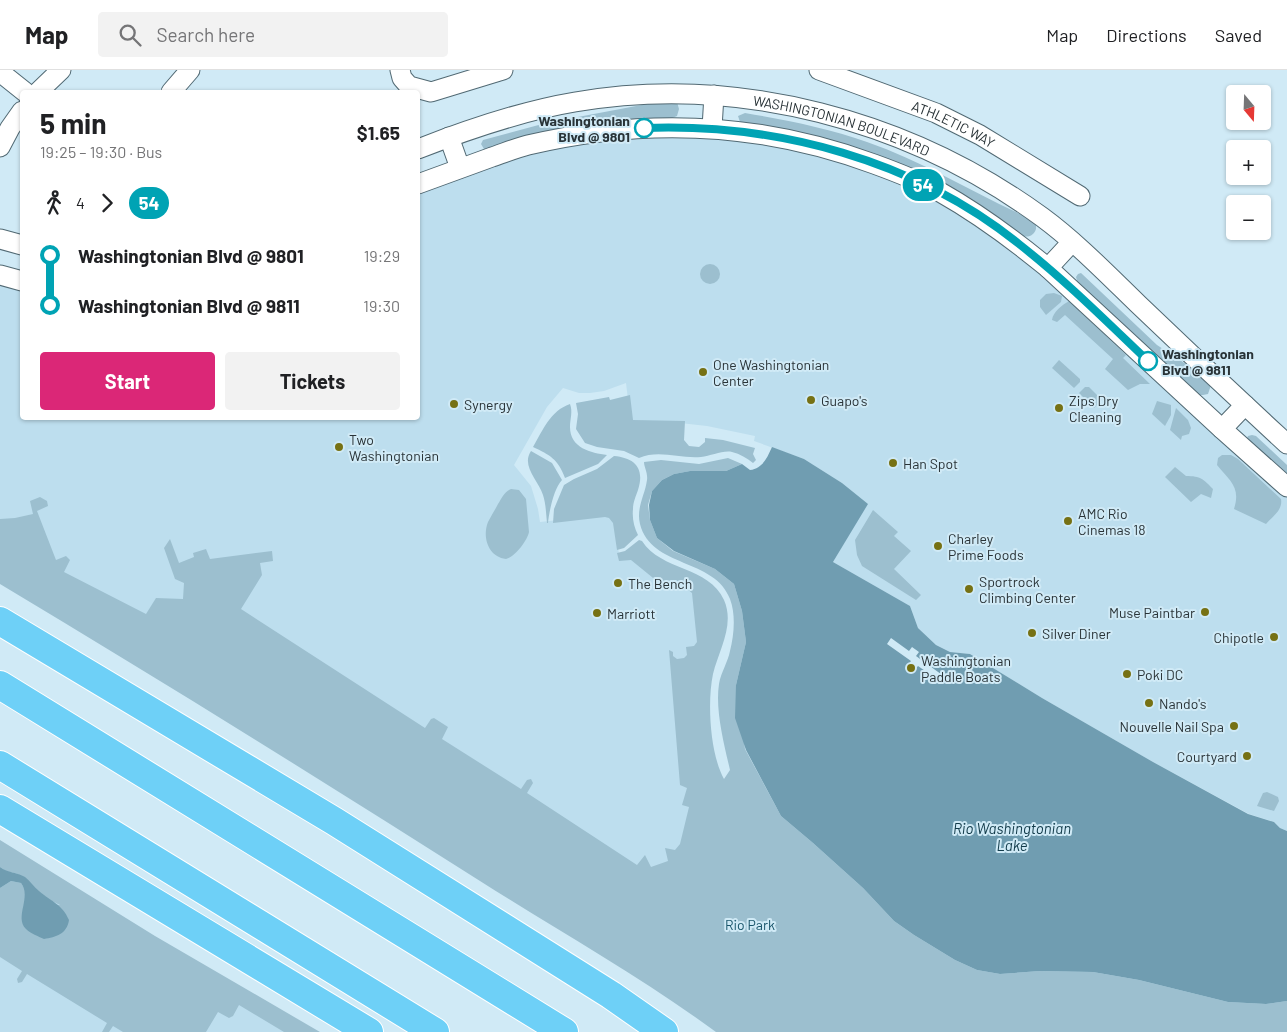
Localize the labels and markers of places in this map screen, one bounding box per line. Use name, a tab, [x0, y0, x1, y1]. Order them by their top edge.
place label: Washingtonian Blvd @ 9801	[538, 112, 630, 145]
marker: Washingtonian Blvd @ 9801	[634, 118, 654, 138]
place label: Washingtonian Blvd @ 9811	[1162, 345, 1254, 378]
marker: Washingtonian Blvd @ 9811	[1138, 351, 1158, 371]
place label: One Washingtonian Center	[713, 356, 829, 389]
marker: One Washingtonian Center	[697, 366, 709, 378]
place label: Guapo's	[821, 392, 868, 409]
place label: Zips Dry Cleaning	[1069, 392, 1121, 425]
marker: Guapo's	[805, 394, 817, 406]
place label: Synergy	[464, 396, 513, 413]
marker: Synergy	[448, 398, 460, 410]
marker: Zips Dry Cleaning	[1053, 402, 1065, 414]
place label: Two Washingtonian	[349, 431, 439, 464]
marker: Two Washingtonian	[333, 441, 345, 453]
place label: Han Spot	[903, 455, 958, 472]
marker: Han Spot	[887, 457, 899, 469]
place label: AMC Rio Cinemas 18	[1078, 505, 1145, 538]
marker: AMC Rio Cinemas 18	[1062, 515, 1074, 527]
place label: Charley Prime Foods	[948, 530, 1024, 563]
marker: Charley Prime Foods	[932, 540, 944, 552]
place label: Sportrock Climbing Center	[979, 573, 1076, 606]
place label: The Bench	[628, 575, 692, 592]
marker: The Bench	[612, 577, 624, 589]
marker: Sportrock Climbing Center	[963, 583, 975, 595]
place label: Muse Paintbar	[1109, 604, 1195, 621]
place label: Marriott	[607, 605, 656, 622]
marker: Muse Paintbar	[1199, 606, 1211, 618]
marker: Marriott	[591, 607, 603, 619]
place label: Silver Diner	[1042, 625, 1111, 642]
marker: Silver Diner	[1026, 627, 1038, 639]
place label: Chipotle	[1213, 629, 1264, 646]
marker: Chipotle	[1268, 631, 1280, 643]
place label: Washingtonian Paddle Boats	[921, 652, 1011, 685]
marker: Washingtonian Paddle Boats	[905, 662, 917, 674]
place label: Poki DC	[1137, 666, 1183, 683]
marker: Poki DC	[1121, 668, 1133, 680]
place label: Nando's	[1159, 695, 1207, 712]
marker: Nando's	[1143, 697, 1155, 709]
place label: Nouvelle Nail Spa	[1120, 718, 1224, 735]
marker: Nouvelle Nail Spa	[1228, 720, 1240, 732]
place label: Courtyard	[1177, 748, 1237, 765]
marker: Courtyard	[1241, 750, 1253, 762]

